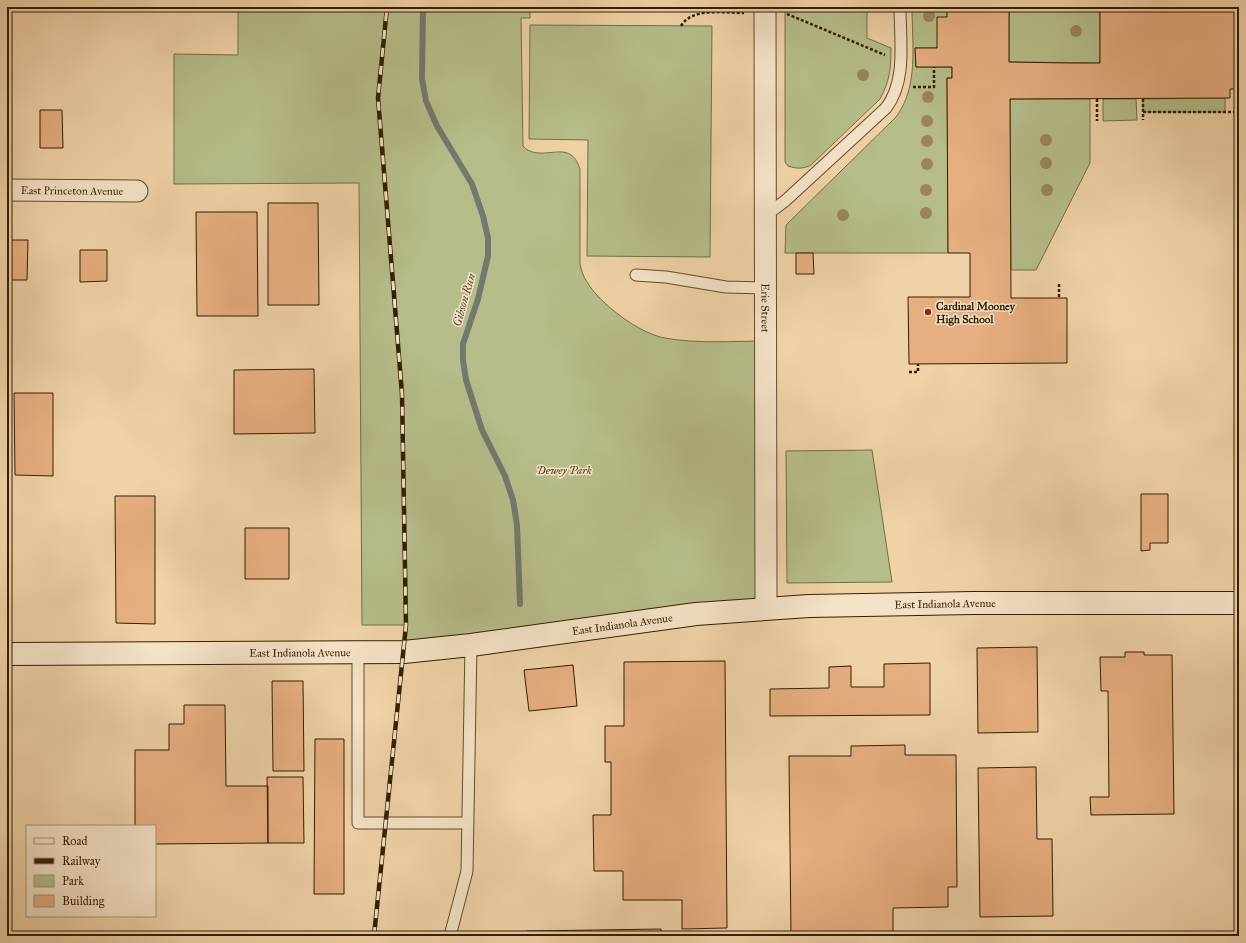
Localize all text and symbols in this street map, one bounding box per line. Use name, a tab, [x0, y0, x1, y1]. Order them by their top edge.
street label: East Princeton Avenue	[21, 184, 124, 198]
water label: Gibson Run	[450, 271, 478, 328]
street label: Erie Street	[758, 283, 772, 333]
place label: Cardinal Mooney High School	[936, 300, 1016, 326]
marker: Cardinal Mooney High School	[923, 307, 933, 317]
park label: Dewey Park	[536, 464, 592, 477]
street label: East Indianola Avenue	[894, 597, 996, 611]
street label: East Indianola Avenue	[571, 611, 674, 638]
street label: East Indianola Avenue	[249, 646, 351, 660]
legend	[26, 825, 156, 917]
text: Road	[62, 834, 88, 848]
text: Railway	[62, 854, 101, 868]
text: Park	[62, 874, 84, 888]
text: Building	[62, 894, 105, 909]

